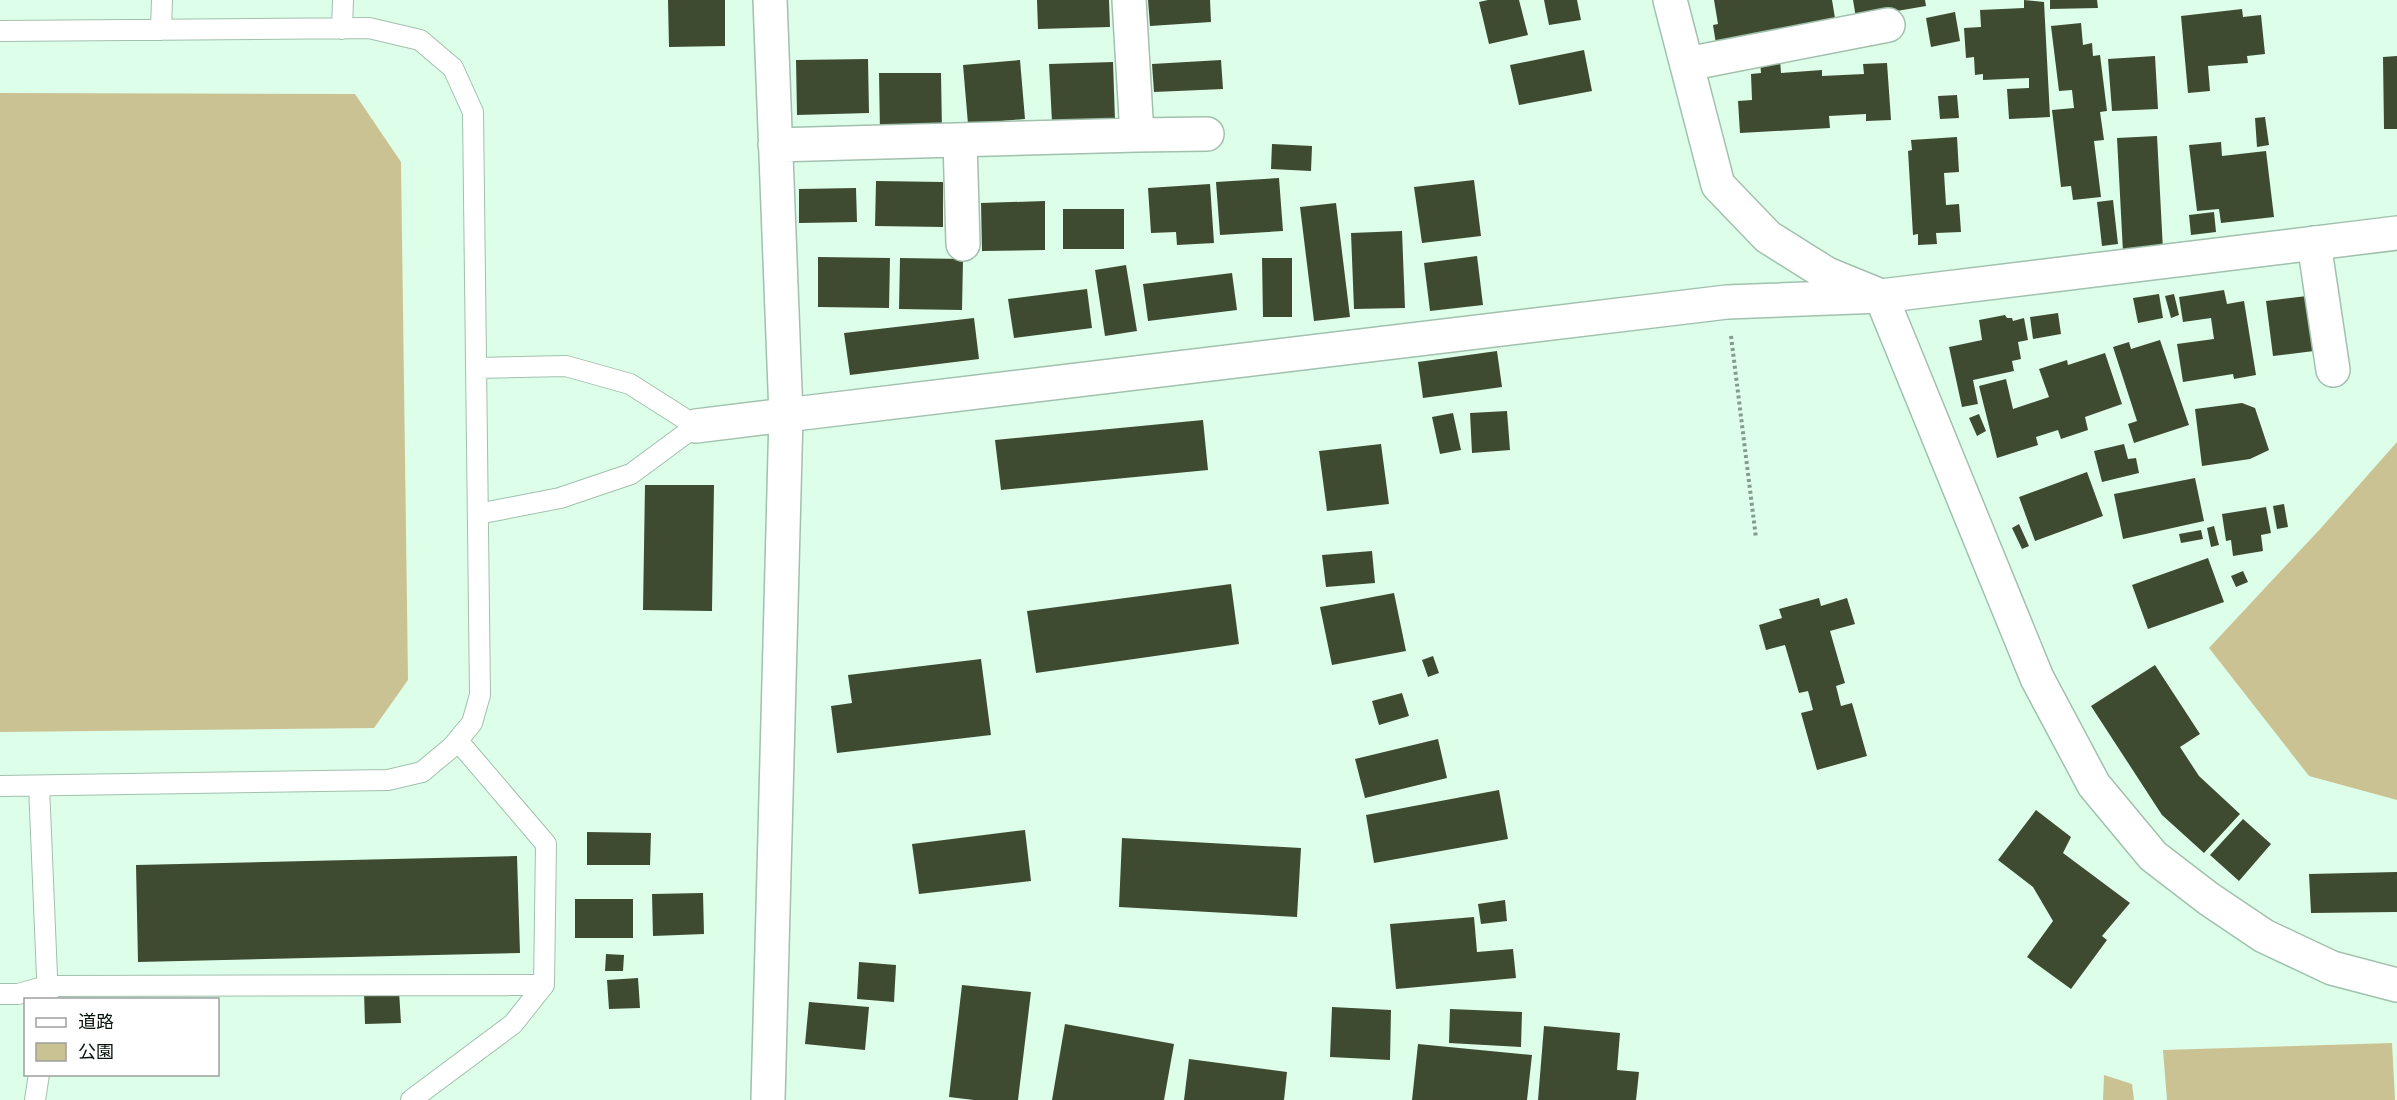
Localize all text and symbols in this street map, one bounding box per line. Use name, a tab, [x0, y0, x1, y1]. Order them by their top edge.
legend	[24, 998, 219, 1076]
text: 道路	[78, 1011, 114, 1033]
text: 公園	[78, 1041, 114, 1063]

